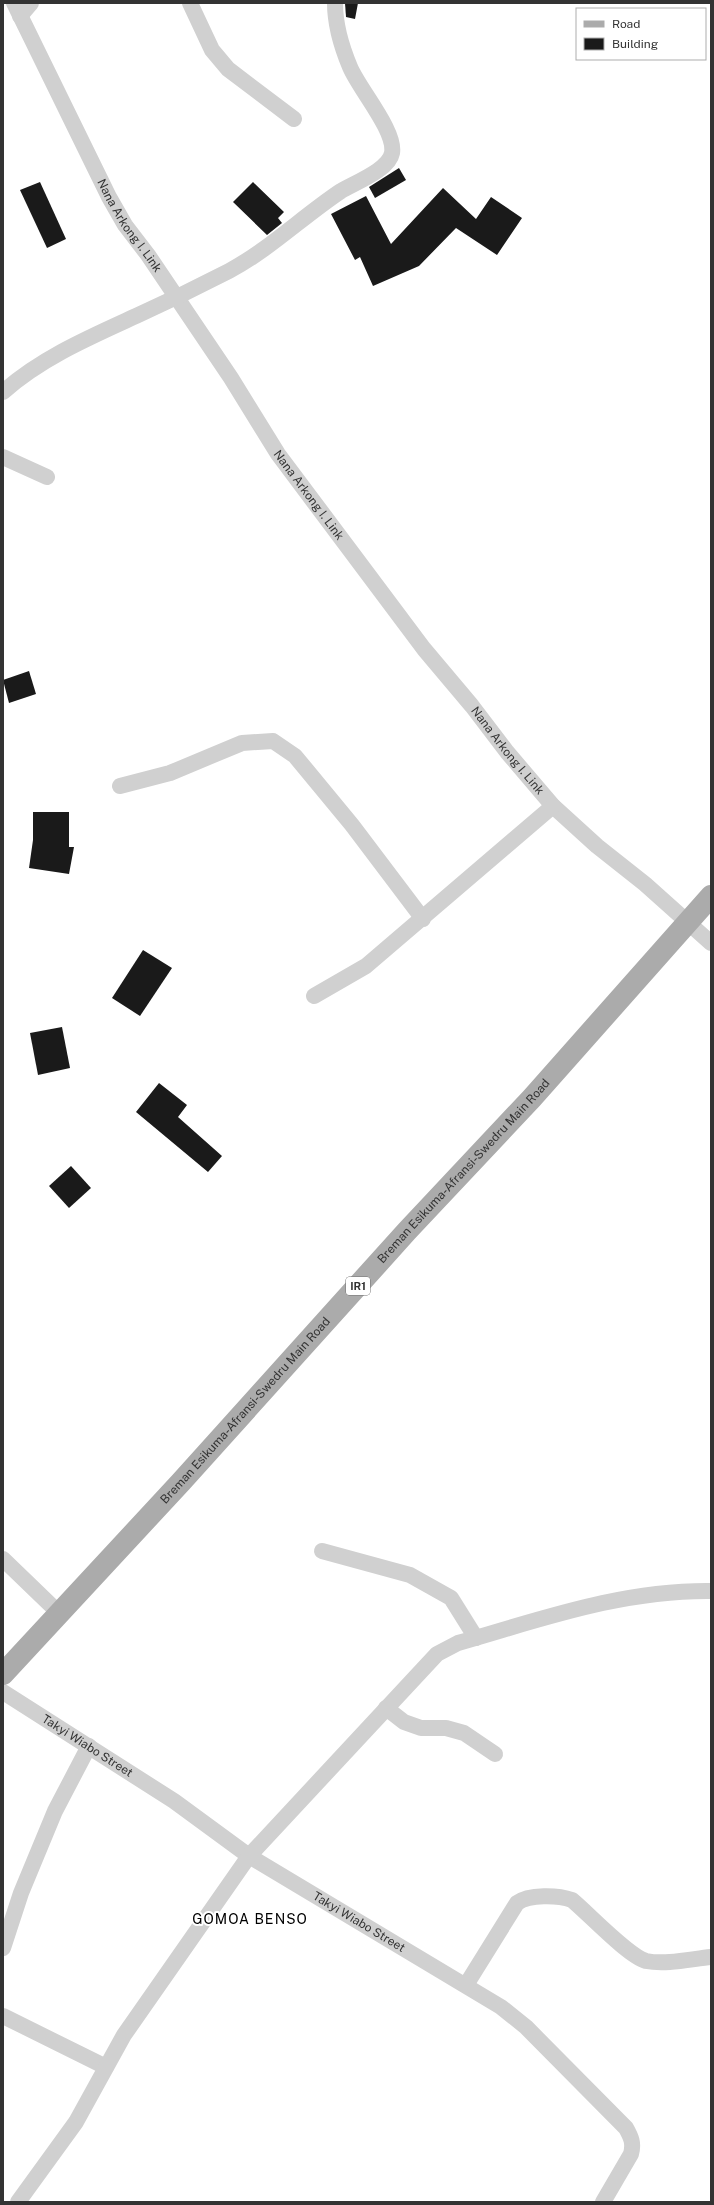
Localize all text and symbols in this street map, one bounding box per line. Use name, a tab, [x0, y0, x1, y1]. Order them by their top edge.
legend	[576, 8, 706, 60]
text: Road	[612, 17, 640, 31]
text: Building	[612, 37, 658, 51]
street label: Nana Arkong I. Link	[94, 177, 165, 275]
street label: Nana Arkong I. Link	[271, 447, 347, 543]
street label: Nana Arkong I. Link	[468, 704, 547, 798]
street label: Breman Esikuma-Afransi-Swedru Main Road	[375, 1076, 553, 1266]
road number: IR1	[346, 1277, 370, 1295]
street label: Breman Esikuma-Afransi-Swedru Main Road	[158, 1314, 333, 1507]
street label: Takyi Wiabo Street	[39, 1712, 136, 1780]
street label: Takyi Wiabo Street	[310, 1889, 408, 1955]
district label: GOMOA BENSO	[192, 1911, 308, 1927]

